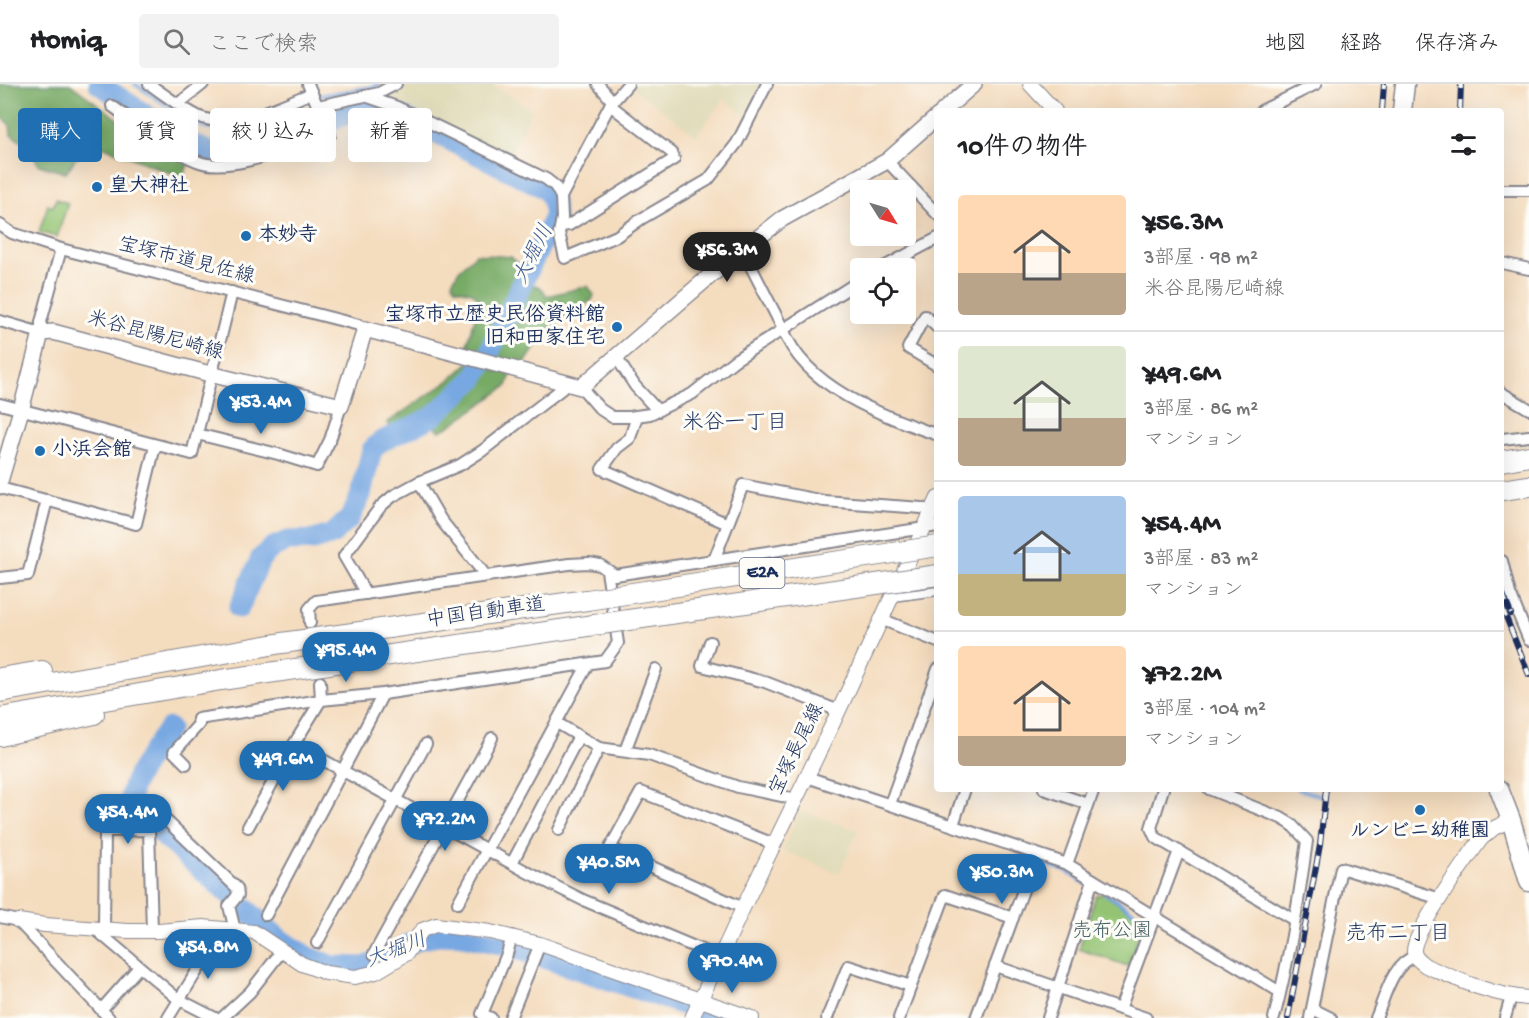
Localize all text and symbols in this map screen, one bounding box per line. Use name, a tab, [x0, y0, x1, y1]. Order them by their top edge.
search box	[139, 14, 559, 68]
text: Homiq	[30, 25, 103, 58]
icon: search	[160, 25, 193, 58]
text: ここで検索	[208, 33, 318, 59]
text: 地図	[1265, 33, 1307, 58]
text: 経路	[1340, 33, 1382, 58]
text: 保存済み	[1415, 33, 1499, 58]
chip: 購入	[18, 108, 102, 162]
chip: 賃貸	[114, 108, 198, 162]
chip: 絞り込み	[210, 108, 336, 162]
chip: 新着	[348, 108, 432, 162]
icon: filters	[1447, 128, 1480, 161]
text: 10件の物件	[958, 134, 1087, 165]
place label: 皇大神社	[109, 174, 189, 199]
marker: 皇大神社	[90, 180, 104, 194]
north arrow	[850, 180, 916, 246]
map controls	[850, 180, 916, 324]
text: ¥56.3M	[1144, 209, 1223, 240]
icon: home	[1006, 219, 1078, 291]
water label: 大堀川	[509, 221, 560, 289]
place label: 本妙寺	[258, 223, 318, 248]
marker: 本妙寺	[239, 229, 253, 243]
pin: ¥56.3M	[678, 232, 776, 283]
street label: 宝塚市道見佐線	[115, 233, 257, 290]
text: ¥56.3M	[697, 240, 757, 263]
text: 3部屋 · 98 m²	[1144, 248, 1258, 271]
button: locate	[850, 258, 916, 324]
text: 米谷昆陽尼崎線	[1144, 279, 1284, 302]
place label: 宝塚市立歴史民俗資料館 旧和田家住宅	[385, 303, 605, 351]
street label: 米谷昆陽尼崎線	[84, 306, 226, 366]
marker: 宝塚市立歴史民俗資料館 旧和田家住宅	[610, 320, 624, 334]
text: ¥49.6M	[1144, 360, 1221, 391]
icon: home	[1006, 370, 1078, 442]
pin: ¥53.4M	[212, 384, 310, 435]
text: ¥53.4M	[231, 392, 291, 415]
text: 3部屋 · 86 m²	[1144, 399, 1258, 422]
district label: 米谷一丁目	[683, 411, 788, 437]
text: マンション	[1144, 430, 1243, 453]
place label: 小浜会館	[52, 438, 132, 463]
marker: 小浜会館	[33, 444, 47, 458]
text: ¥54.4M	[1144, 510, 1221, 541]
icon: home	[1006, 520, 1078, 592]
text: 3部屋 · 83 m²	[1144, 549, 1258, 572]
road number: E2A	[740, 558, 784, 588]
text: マンション	[1144, 580, 1243, 603]
street label: 中国自動車道	[425, 592, 547, 634]
pin: ¥95.4M	[297, 632, 395, 683]
text: ¥95.4M	[316, 640, 376, 663]
text: ¥72.2M	[1144, 660, 1221, 691]
icon: home	[1006, 670, 1078, 742]
text: 3部屋 · 104 m²	[1144, 699, 1266, 722]
street label: 宝塚長尾線	[765, 700, 830, 800]
text: マンション	[1144, 730, 1243, 753]
pin: ¥49.6M	[234, 741, 332, 792]
text: ¥49.6M	[253, 749, 313, 772]
pin: ¥54.4M	[79, 794, 177, 845]
pin: ¥72.2M	[396, 801, 494, 852]
text: ¥54.4M	[99, 802, 157, 825]
marker: ルンビニ幼稚園	[1413, 803, 1427, 817]
text: ¥72.2M	[415, 809, 475, 832]
place label: ルンビニ幼稚園	[1350, 819, 1490, 844]
pin: ¥40.5M	[560, 844, 658, 895]
text: ¥40.5M	[579, 852, 639, 875]
pin: ¥50.3M	[953, 854, 1051, 905]
text: ¥50.3M	[971, 862, 1033, 885]
park label: 売布公園	[1072, 919, 1152, 944]
district label: 売布二丁目	[1346, 921, 1451, 948]
water label: 大堀川	[363, 928, 431, 975]
pin: ¥54.8M	[159, 929, 257, 980]
text: ¥54.8M	[178, 937, 238, 960]
pin: ¥70.4M	[683, 943, 781, 994]
text: ¥70.4M	[702, 951, 762, 974]

